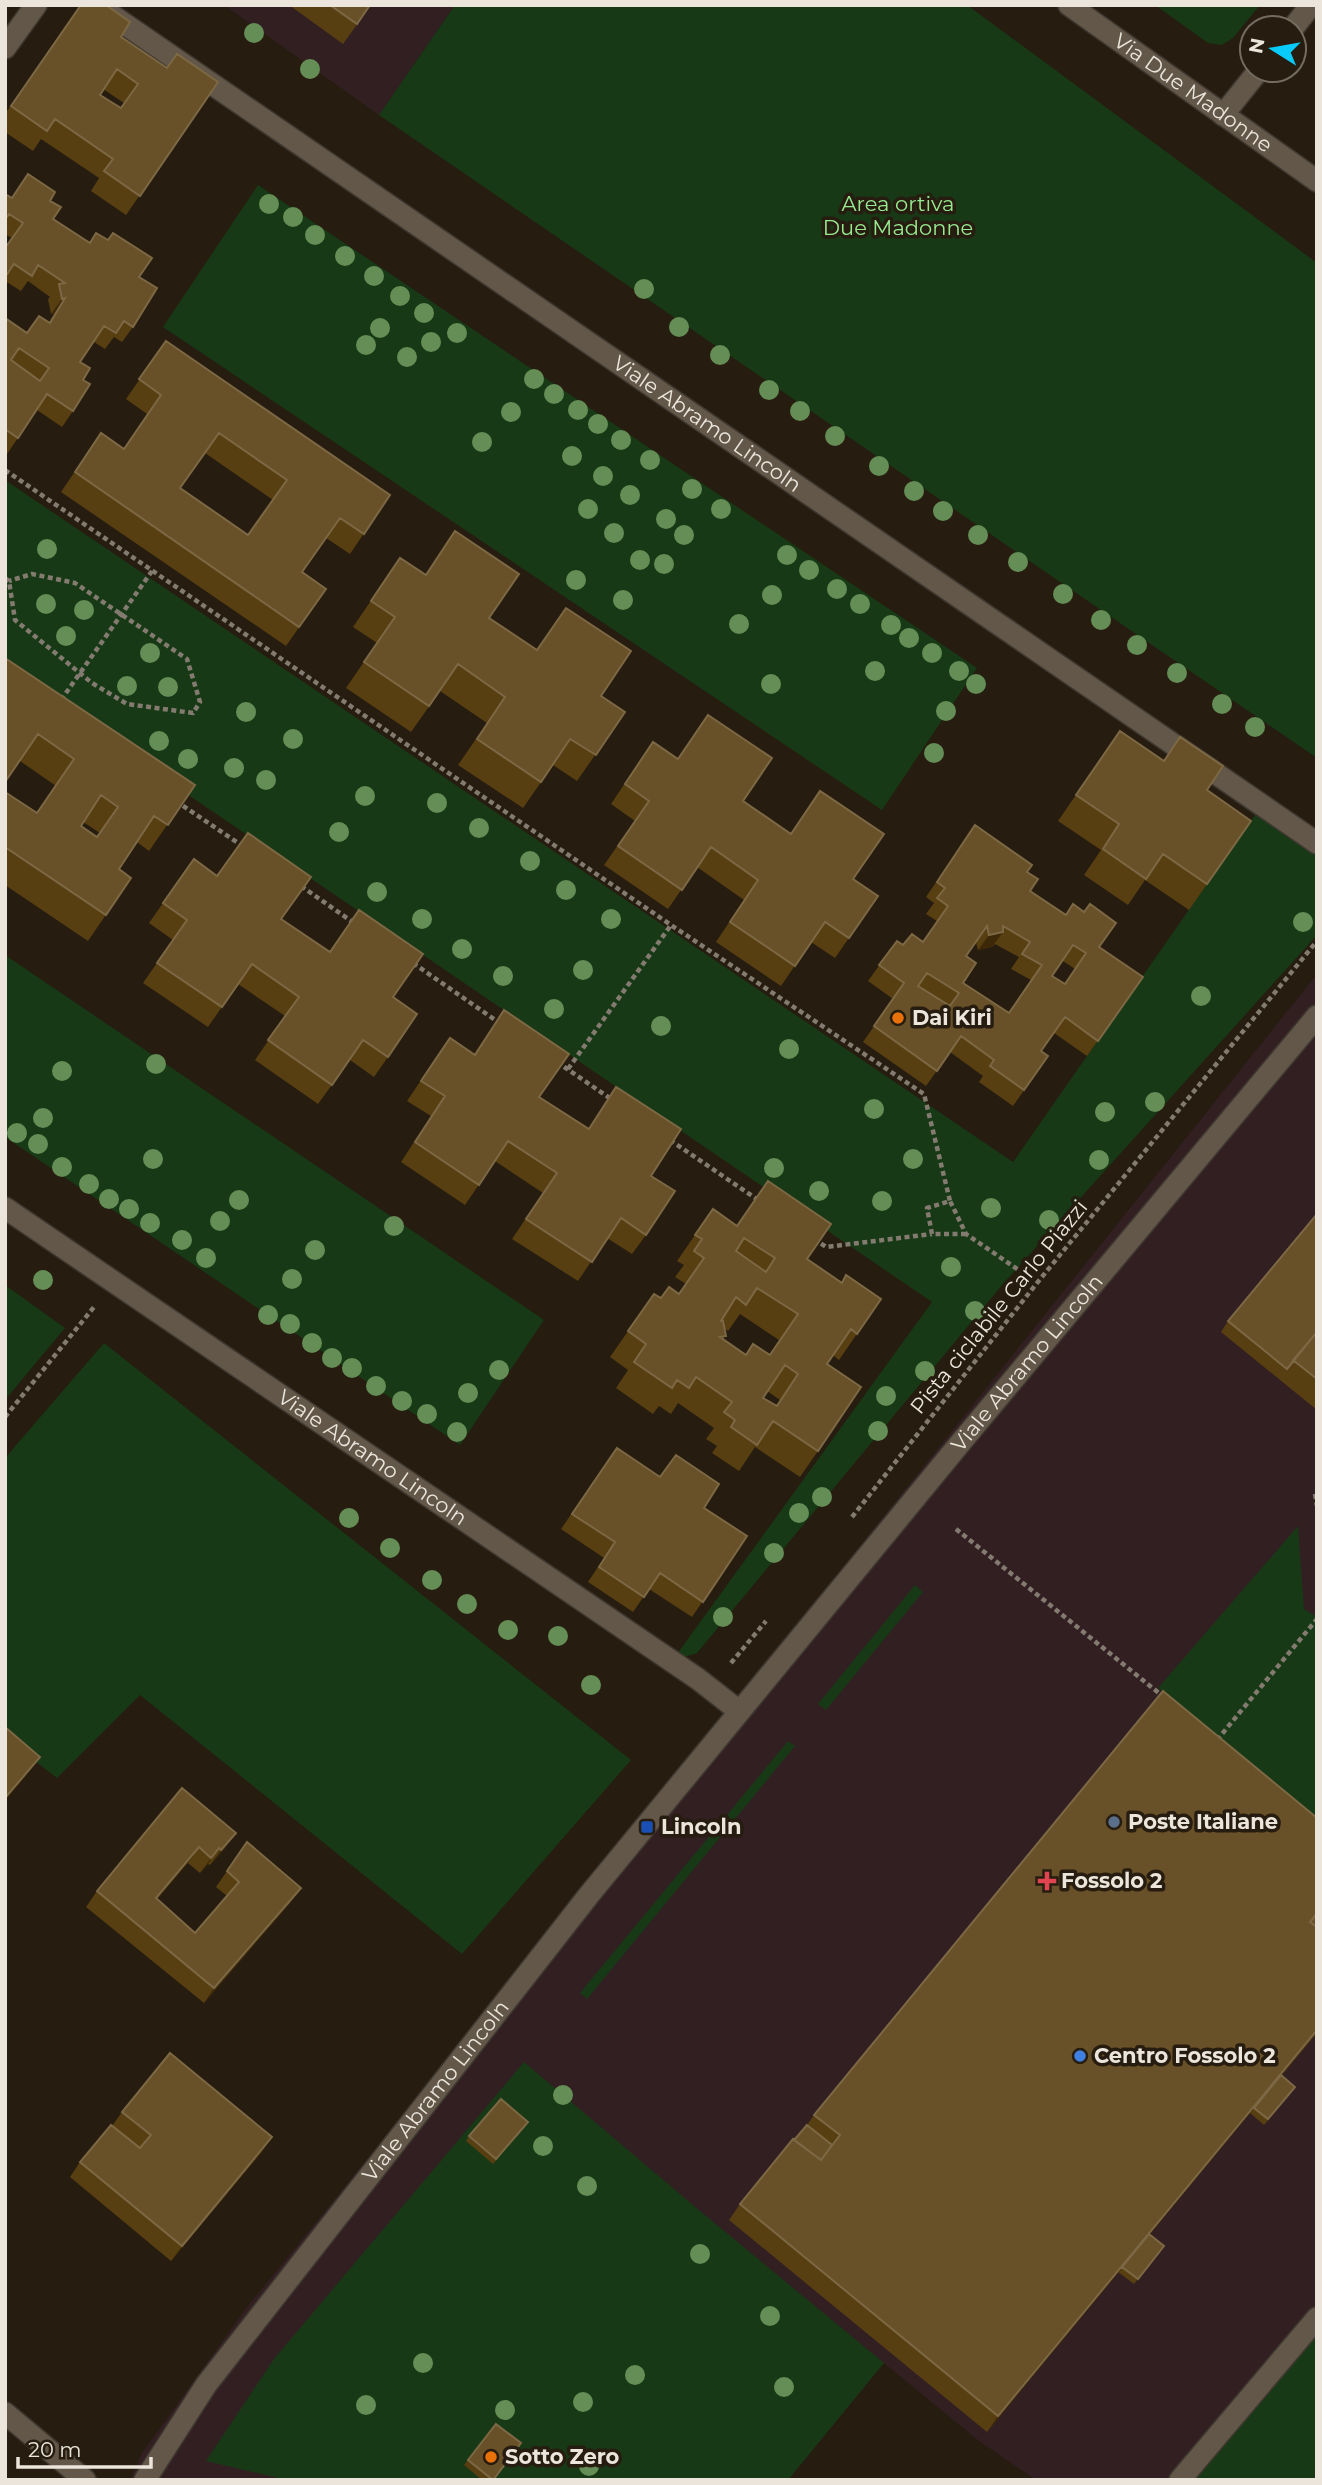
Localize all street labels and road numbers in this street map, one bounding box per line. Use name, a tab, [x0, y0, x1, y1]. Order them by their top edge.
street label: Via Due Madonne	[1109, 28, 1277, 157]
street label: Viale Abramo Lincoln	[608, 350, 806, 497]
street label: Pista ciclabile Carlo Piazzi	[905, 1195, 1093, 1419]
street label: Viale Abramo Lincoln	[946, 1269, 1108, 1456]
street label: Viale Abramo Lincoln	[273, 1384, 472, 1530]
street label: Viale Abramo Lincoln	[357, 1995, 514, 2186]

